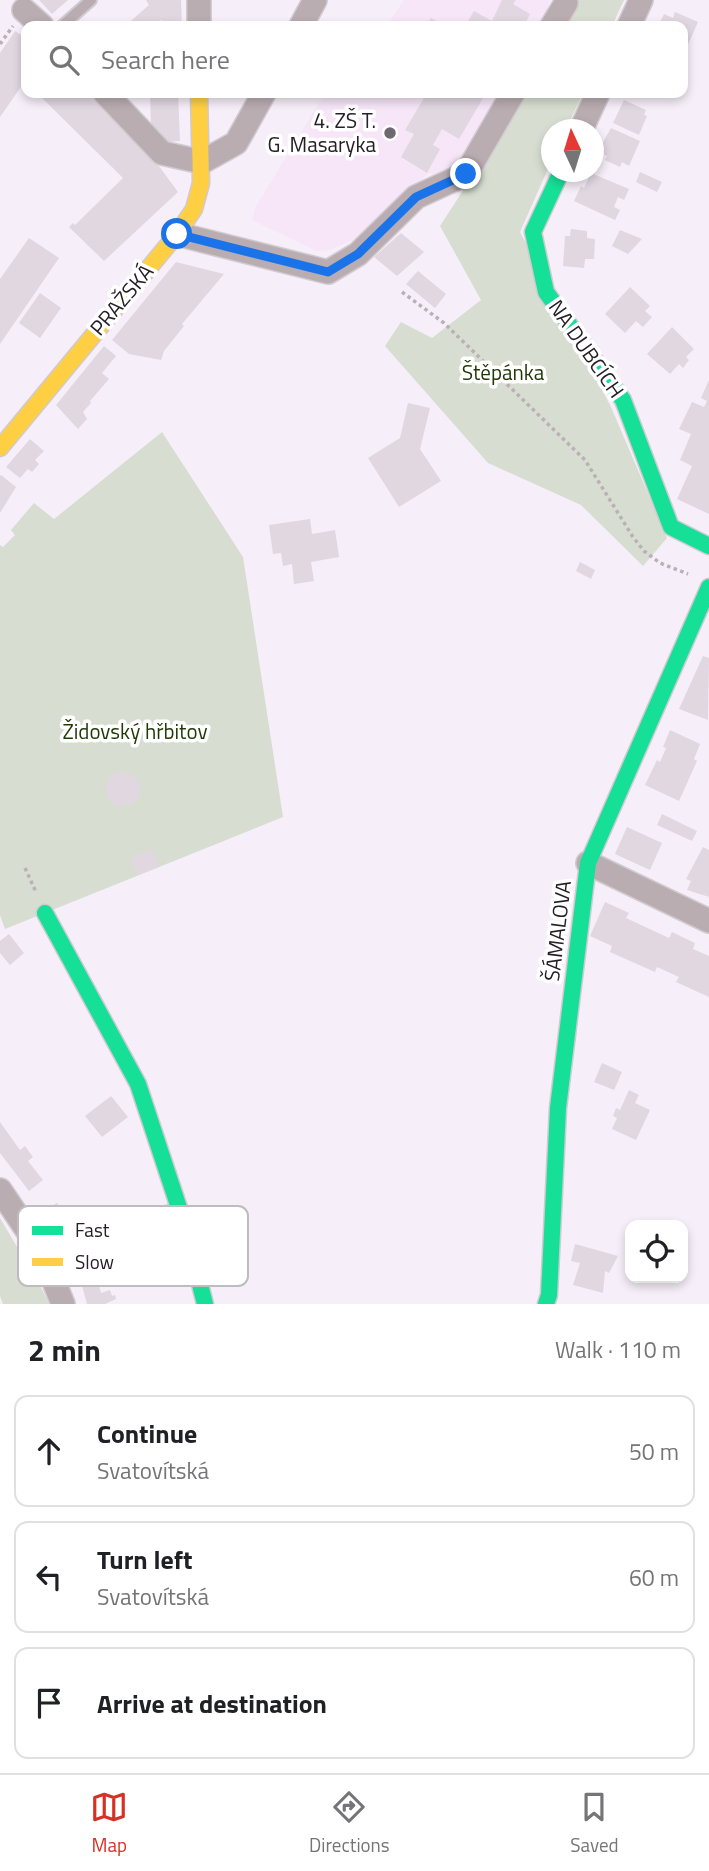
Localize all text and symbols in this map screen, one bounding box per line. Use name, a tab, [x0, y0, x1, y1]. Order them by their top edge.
search box	[21, 21, 688, 98]
text: Search here	[101, 40, 230, 79]
icon: search	[45, 41, 83, 79]
place label: 4. ZŠ T. G. Masaryka	[268, 104, 376, 160]
north arrow	[541, 119, 604, 182]
marker: 4. ZŠ T. G. Masaryka	[382, 125, 398, 141]
route end	[450, 158, 481, 189]
route start	[161, 218, 192, 249]
street label: PRAŽSKÁ	[82, 256, 161, 342]
street label: NA DUBCÍCH	[541, 293, 632, 404]
park label: Štěpánka	[462, 356, 545, 388]
park label: Židovský hřbitov	[63, 715, 207, 747]
street label: ŠÁMALOVA	[535, 878, 579, 983]
legend	[18, 1206, 248, 1286]
text: Fast	[75, 1215, 110, 1244]
map controls	[625, 1220, 688, 1283]
button: locate	[625, 1220, 688, 1283]
text: Slow	[75, 1247, 114, 1276]
text: 2 min	[28, 1327, 101, 1373]
text: Walk · 110 m	[555, 1332, 681, 1367]
text: Continue	[97, 1414, 197, 1453]
icon: ahead	[30, 1432, 68, 1470]
text: 50 m	[629, 1434, 679, 1469]
text: Svatovítská	[97, 1453, 209, 1488]
text: Turn left	[97, 1540, 192, 1579]
icon: left	[30, 1558, 68, 1596]
text: 60 m	[629, 1560, 679, 1595]
text: Svatovítská	[97, 1579, 209, 1614]
icon: arrive	[30, 1684, 68, 1722]
text: Arrive at destination	[97, 1684, 327, 1723]
tab: Map	[90, 1788, 128, 1859]
tab: Directions	[309, 1788, 390, 1859]
tab: Saved	[570, 1788, 619, 1859]

